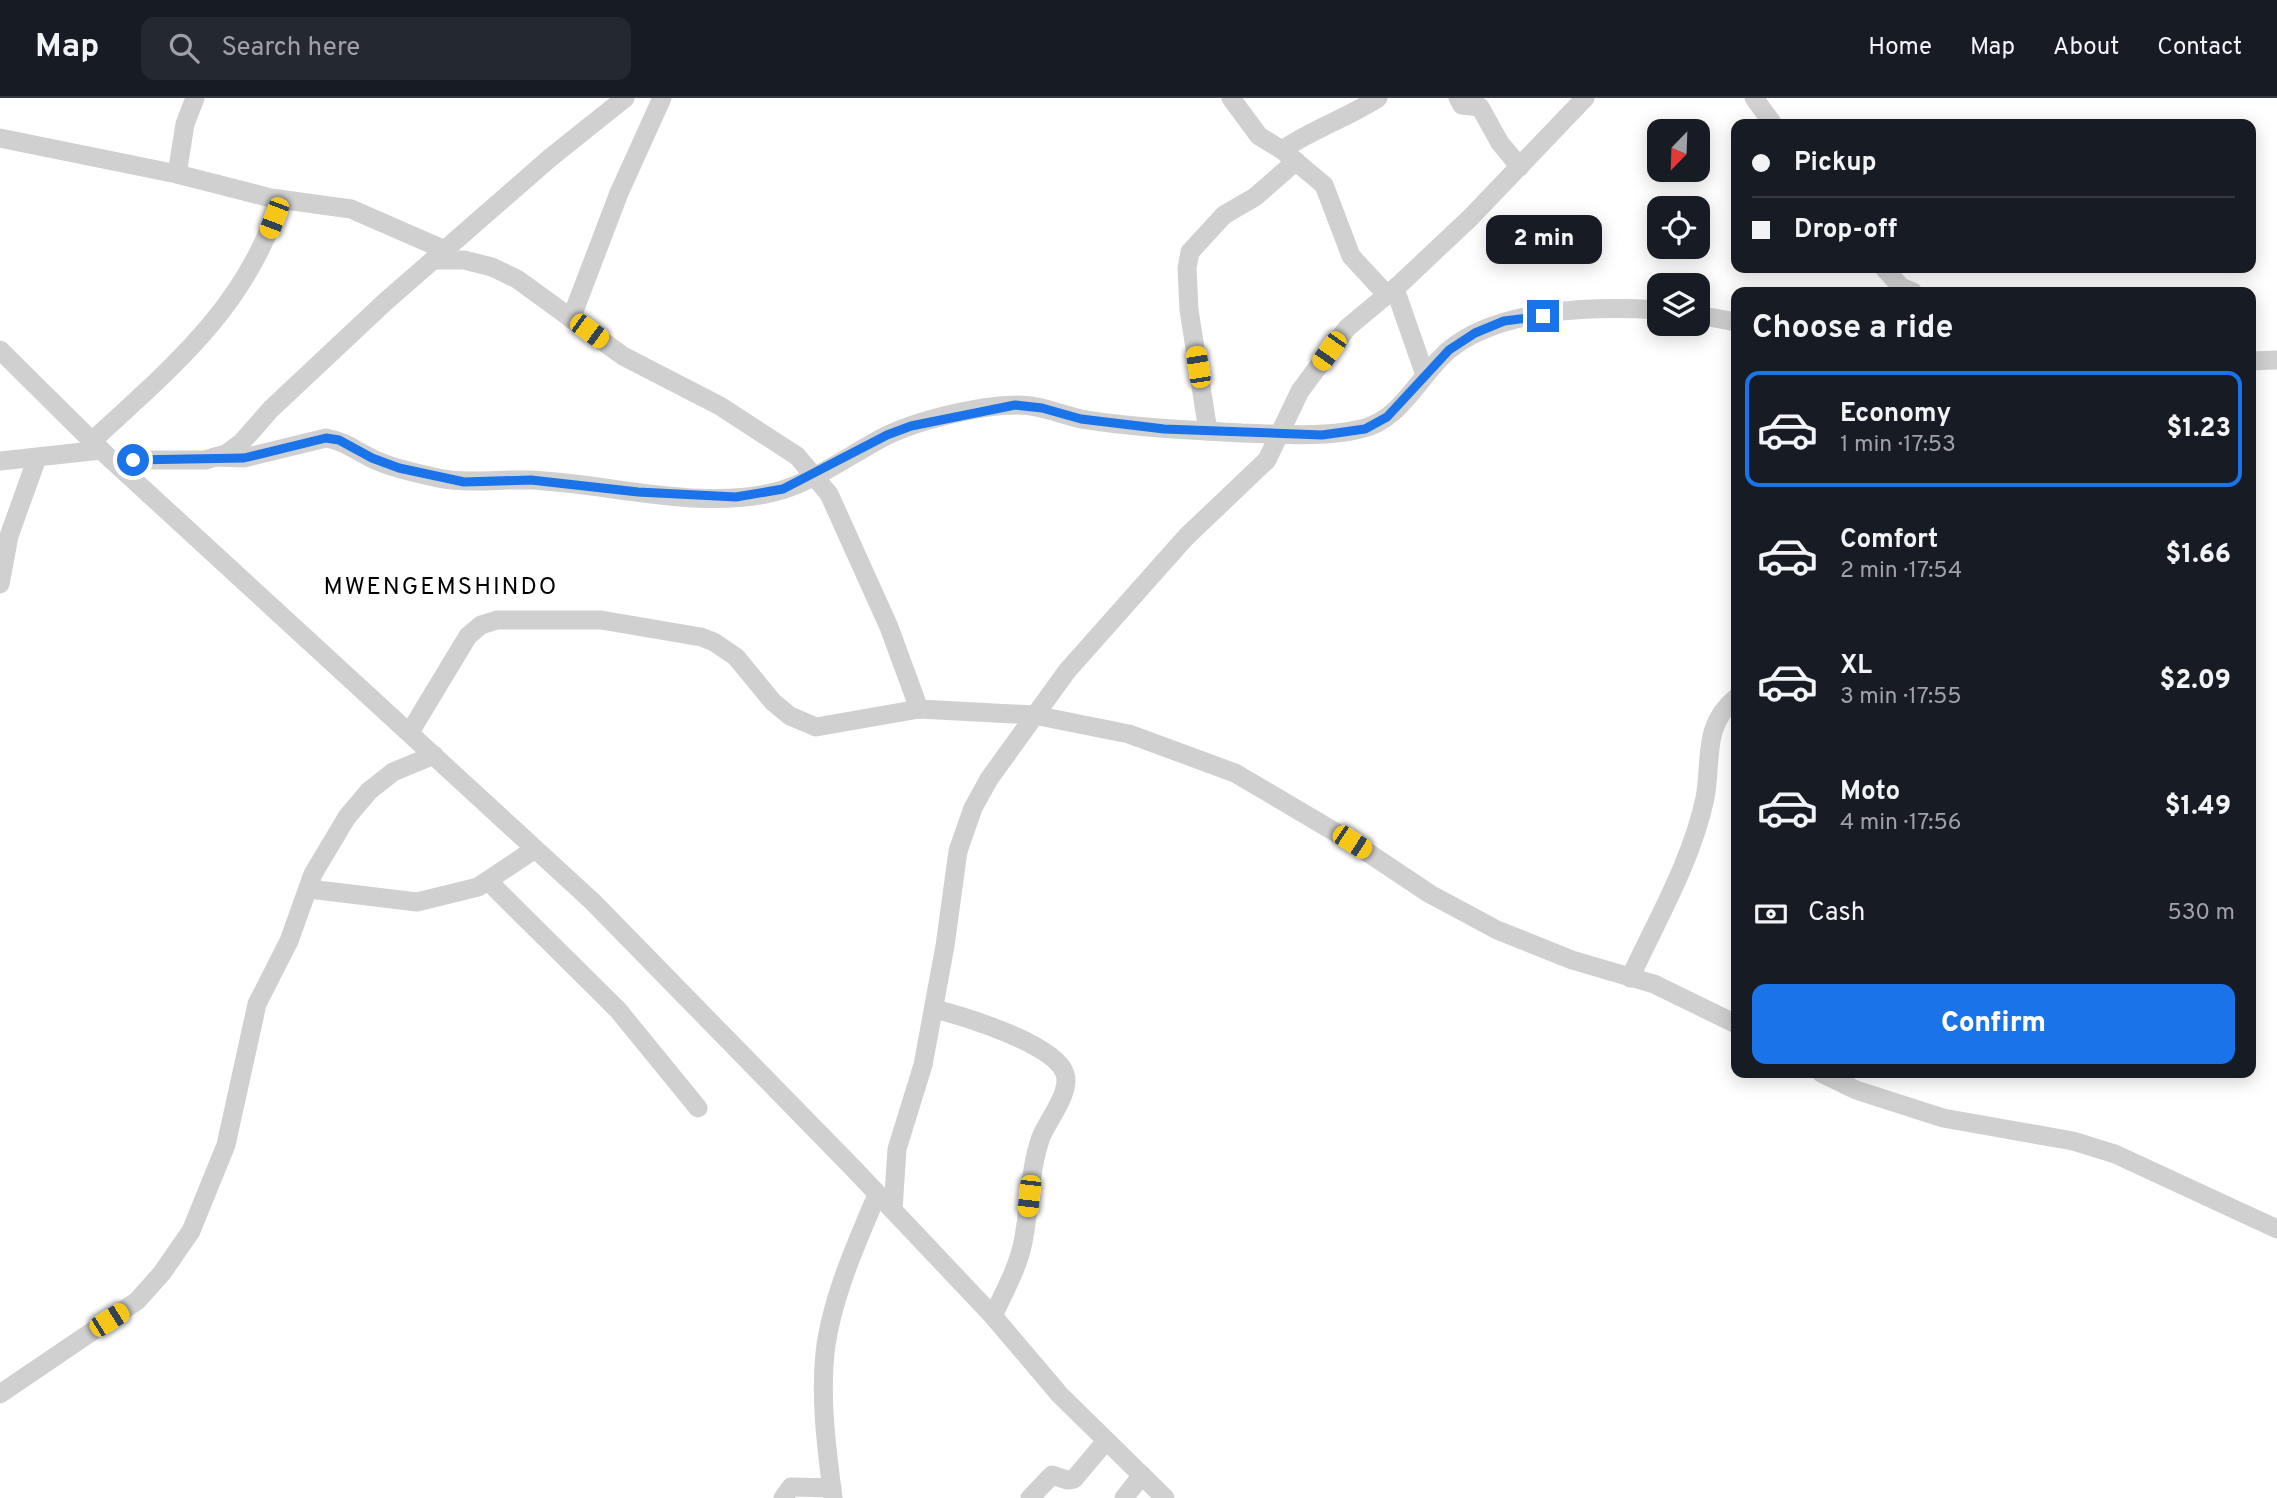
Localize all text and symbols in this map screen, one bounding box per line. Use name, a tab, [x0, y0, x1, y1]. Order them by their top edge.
search box	[141, 17, 631, 80]
text: Map	[35, 27, 99, 69]
icon: search	[165, 29, 203, 67]
text: Search here	[221, 32, 360, 65]
text: Home	[1868, 33, 1932, 63]
text: Map	[1970, 33, 2015, 63]
text: About	[2053, 33, 2119, 63]
text: Contact	[2157, 33, 2242, 63]
north arrow	[1647, 119, 1710, 182]
map controls	[1647, 119, 1710, 336]
text: Pickup	[1794, 147, 1877, 180]
car	[257, 195, 292, 241]
button: locate	[1647, 196, 1710, 259]
callout: 2 min	[1485, 214, 1601, 264]
text: Drop-off	[1794, 214, 1897, 247]
text: 2 min	[1514, 225, 1574, 254]
button: layers	[1647, 273, 1710, 336]
route end	[1527, 300, 1559, 332]
text: Choose a ride	[1752, 309, 1953, 349]
car	[566, 310, 613, 352]
car	[1309, 328, 1350, 374]
car	[1185, 345, 1212, 389]
icon: car	[1756, 398, 1819, 461]
text: Economy	[1840, 398, 1951, 431]
text: $1.23	[2166, 413, 2231, 446]
text: 1 min · 17:53	[1840, 431, 1956, 460]
route start	[117, 444, 149, 476]
icon: car	[1756, 524, 1819, 587]
text: Comfort	[1840, 524, 1938, 557]
text: $1.66	[2166, 539, 2231, 572]
text: 2 min · 17:54	[1840, 557, 1962, 586]
district label: MWENGEMSHINDO	[324, 573, 558, 603]
icon: car	[1756, 650, 1819, 713]
text: XL	[1840, 650, 1872, 683]
text: $2.09	[2159, 665, 2231, 698]
text: 3 min · 17:55	[1840, 683, 1962, 712]
icon: car	[1756, 776, 1819, 839]
text: Moto	[1840, 776, 1900, 809]
text: $1.49	[2165, 791, 2231, 824]
text: 4 min · 17:56	[1840, 809, 1962, 838]
car	[1329, 822, 1376, 862]
icon: cash	[1752, 895, 1790, 933]
text: Cash	[1808, 897, 1865, 930]
text: 530 m	[2167, 899, 2235, 928]
button: Confirm	[1752, 984, 2235, 1064]
car	[1017, 1174, 1042, 1218]
car	[86, 1300, 133, 1340]

